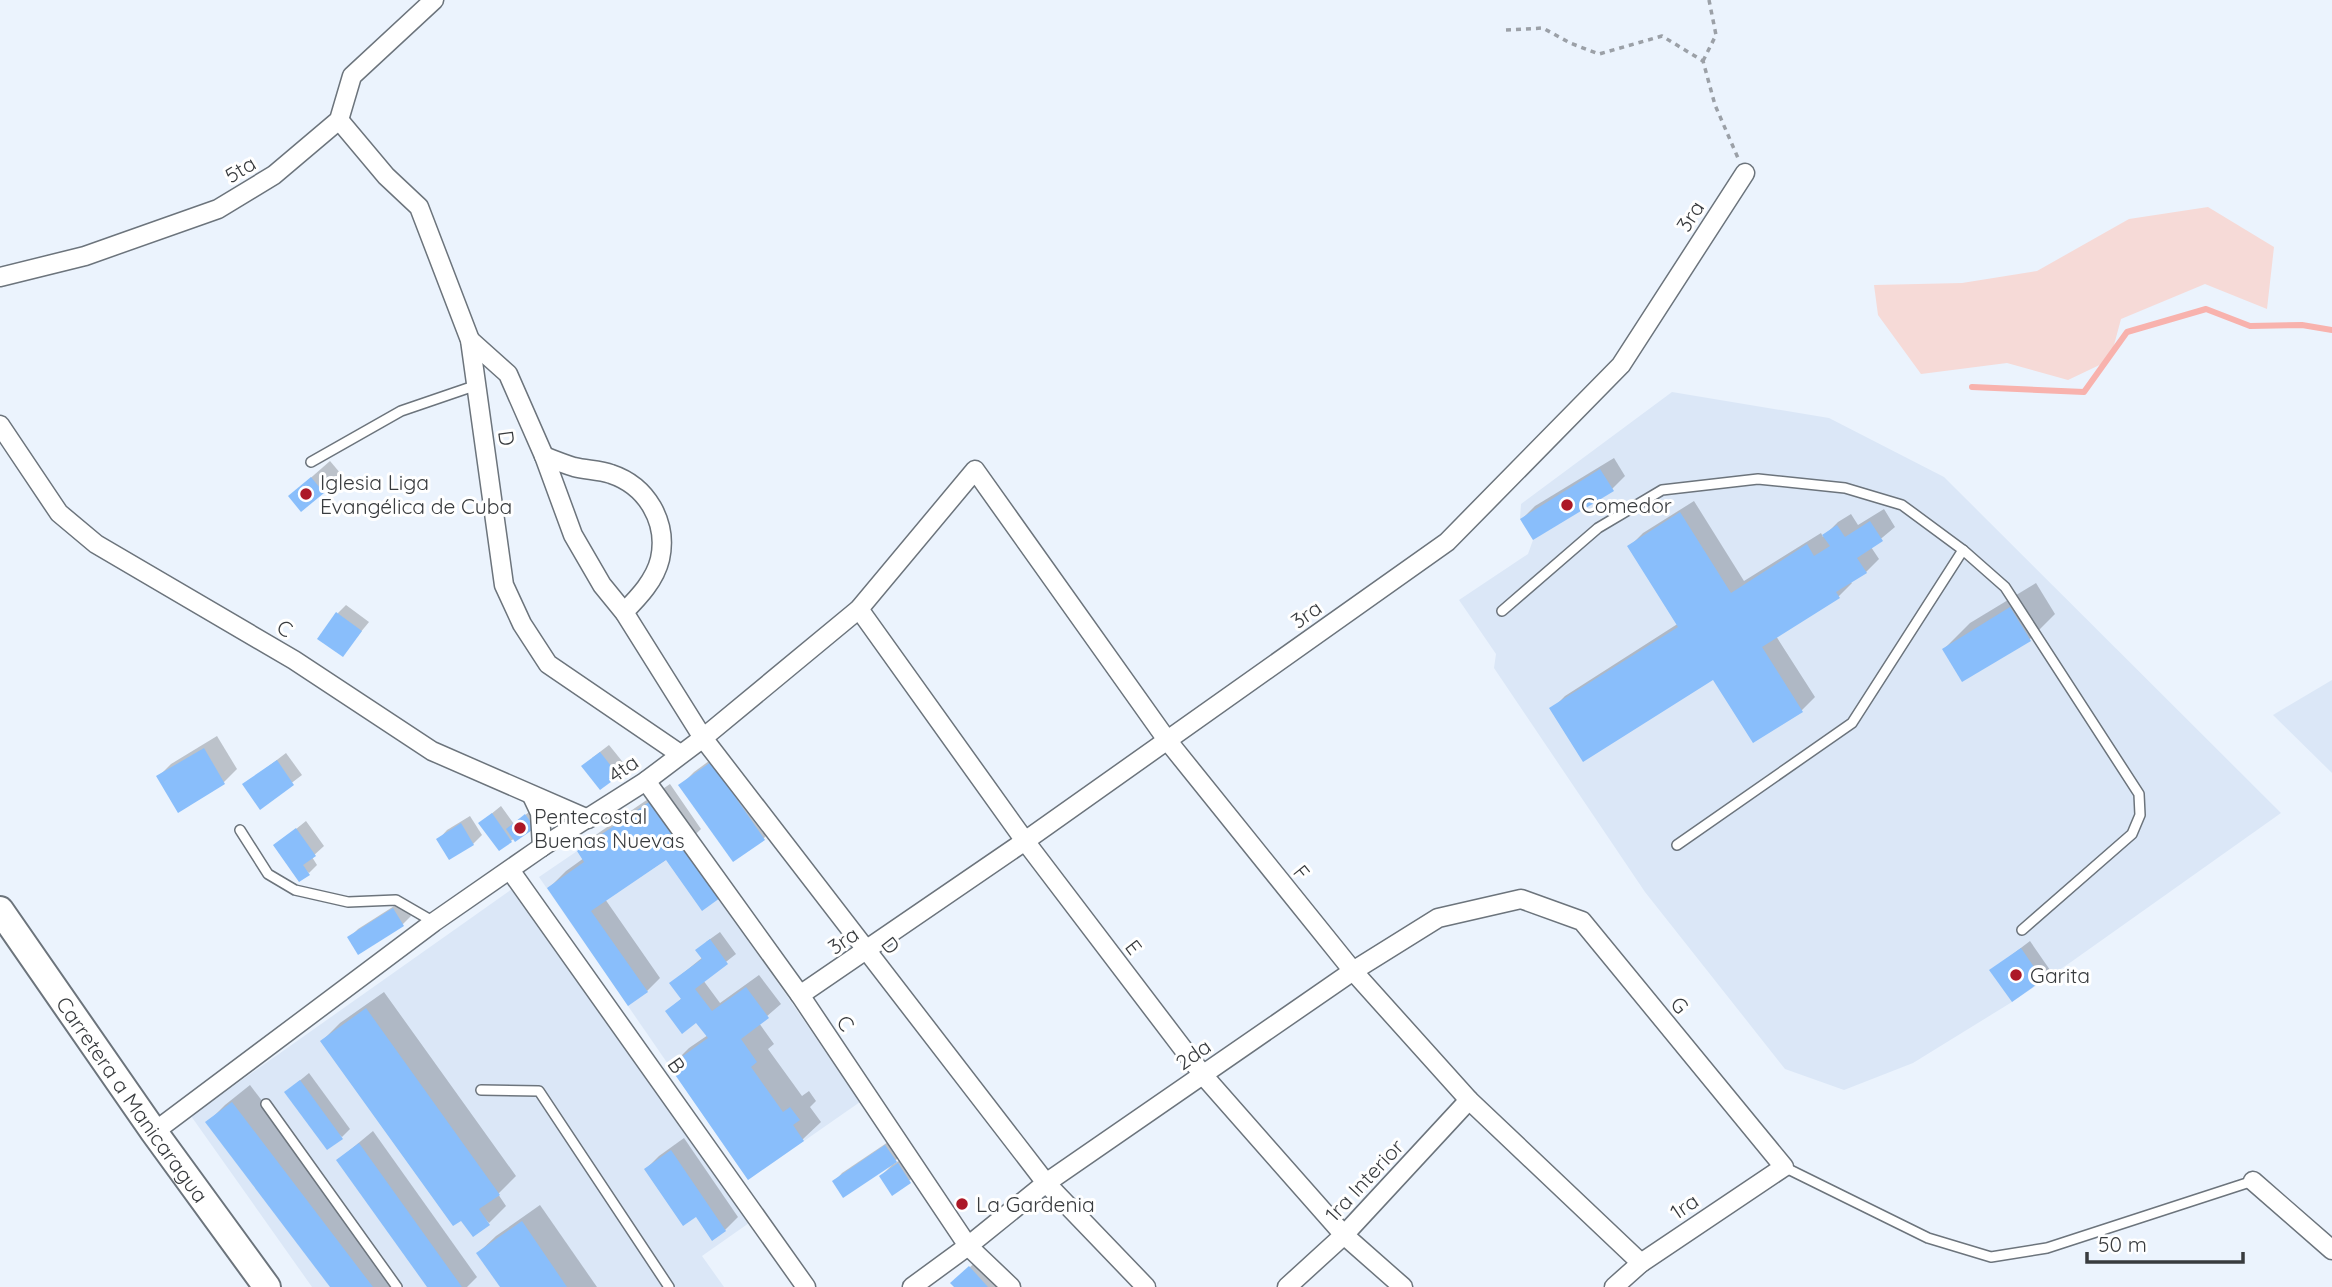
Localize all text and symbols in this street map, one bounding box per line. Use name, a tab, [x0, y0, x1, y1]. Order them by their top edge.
street label: 5ta	[220, 150, 260, 188]
street label: 3ra	[1670, 196, 1710, 236]
street label: D	[493, 429, 521, 447]
place label: Iglesia Liga Evangélica de Cuba	[320, 469, 512, 519]
marker: Iglesia Liga Evangélica de Cuba	[298, 486, 314, 502]
place label: Comedor	[1581, 492, 1672, 518]
marker: Comedor	[1559, 497, 1575, 513]
street label: 3ra	[1286, 594, 1326, 634]
street label: C	[272, 613, 298, 643]
street label: 4ta	[603, 748, 643, 788]
place label: Pentecostal Buenas Nuevas	[534, 803, 685, 853]
marker: Pentecostal Buenas Nuevas	[512, 820, 528, 836]
street label: F	[1288, 859, 1316, 885]
street label: 3ra	[823, 920, 863, 960]
street label: D	[876, 931, 906, 959]
street label: E	[1120, 934, 1148, 960]
place label: Garita	[2030, 962, 2090, 988]
marker: Garita	[2008, 967, 2024, 983]
street label: Carretera a Manicaragua	[51, 991, 214, 1208]
street label: G	[1665, 991, 1695, 1019]
street label: C	[831, 1010, 861, 1036]
street label: 2da	[1170, 1033, 1216, 1075]
street label: B	[662, 1052, 692, 1078]
street label: 1ra Interior	[1319, 1133, 1409, 1227]
street label: 1ra	[1665, 1187, 1703, 1225]
place label: La Gardenia	[976, 1191, 1095, 1217]
marker: La Gardenia	[954, 1196, 970, 1212]
scale bar	[2087, 1220, 2243, 1264]
text: 50 m	[2098, 1231, 2147, 1257]

